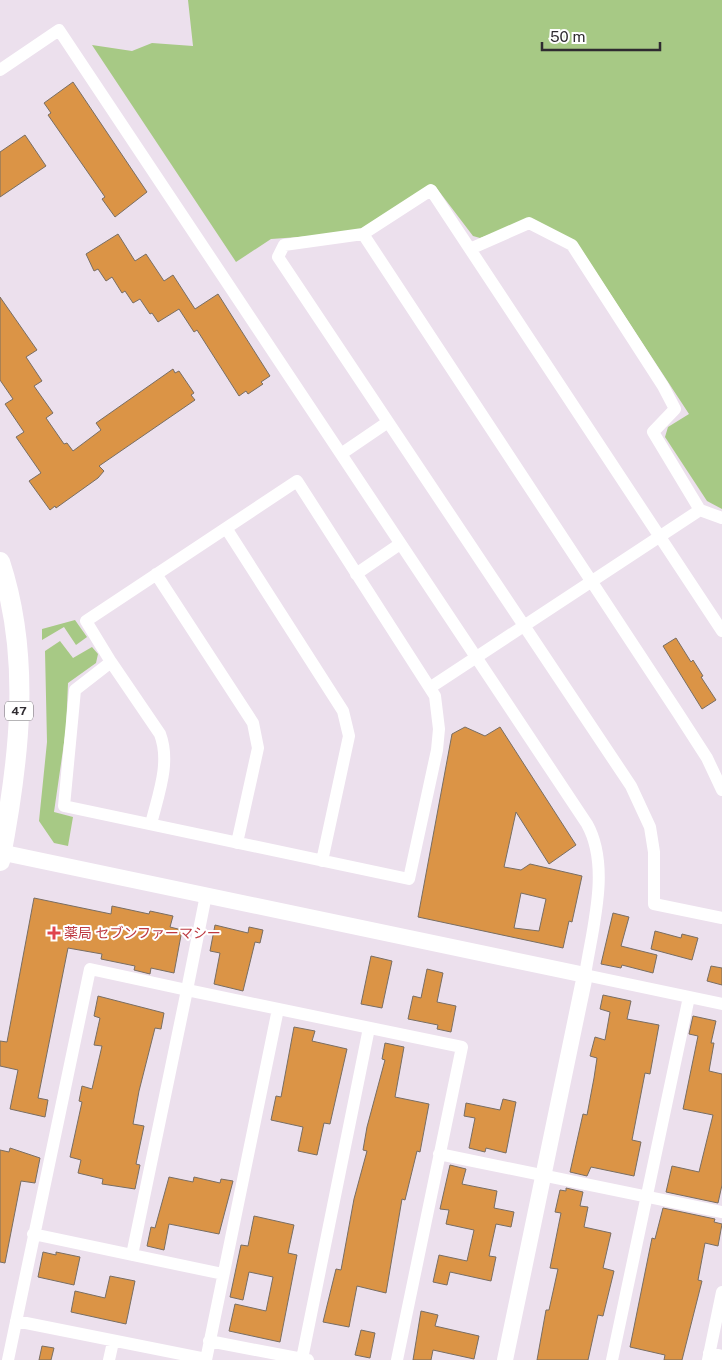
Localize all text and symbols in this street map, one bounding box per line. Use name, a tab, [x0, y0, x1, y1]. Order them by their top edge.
scale bar	[542, 20, 660, 52]
text: 50 m	[550, 28, 585, 45]
road number: 47	[5, 701, 33, 720]
place label: 薬局 セブンファーマシー	[64, 925, 221, 941]
marker: 薬局 セブンファーマシー	[48, 927, 60, 939]

